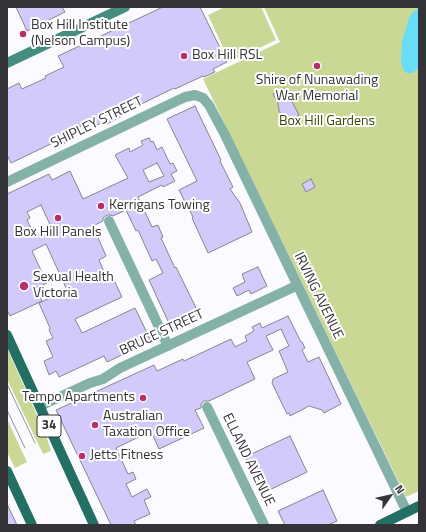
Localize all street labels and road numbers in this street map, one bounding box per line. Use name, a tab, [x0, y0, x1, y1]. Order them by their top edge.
street label: SHIPLEY STREET	[48, 93, 146, 153]
street label: IRVING AVENUE	[290, 250, 346, 342]
street label: BRUCE STREET	[117, 306, 207, 360]
street label: ELLAND AVENUE	[218, 411, 278, 509]
road number: 34	[37, 415, 61, 437]

